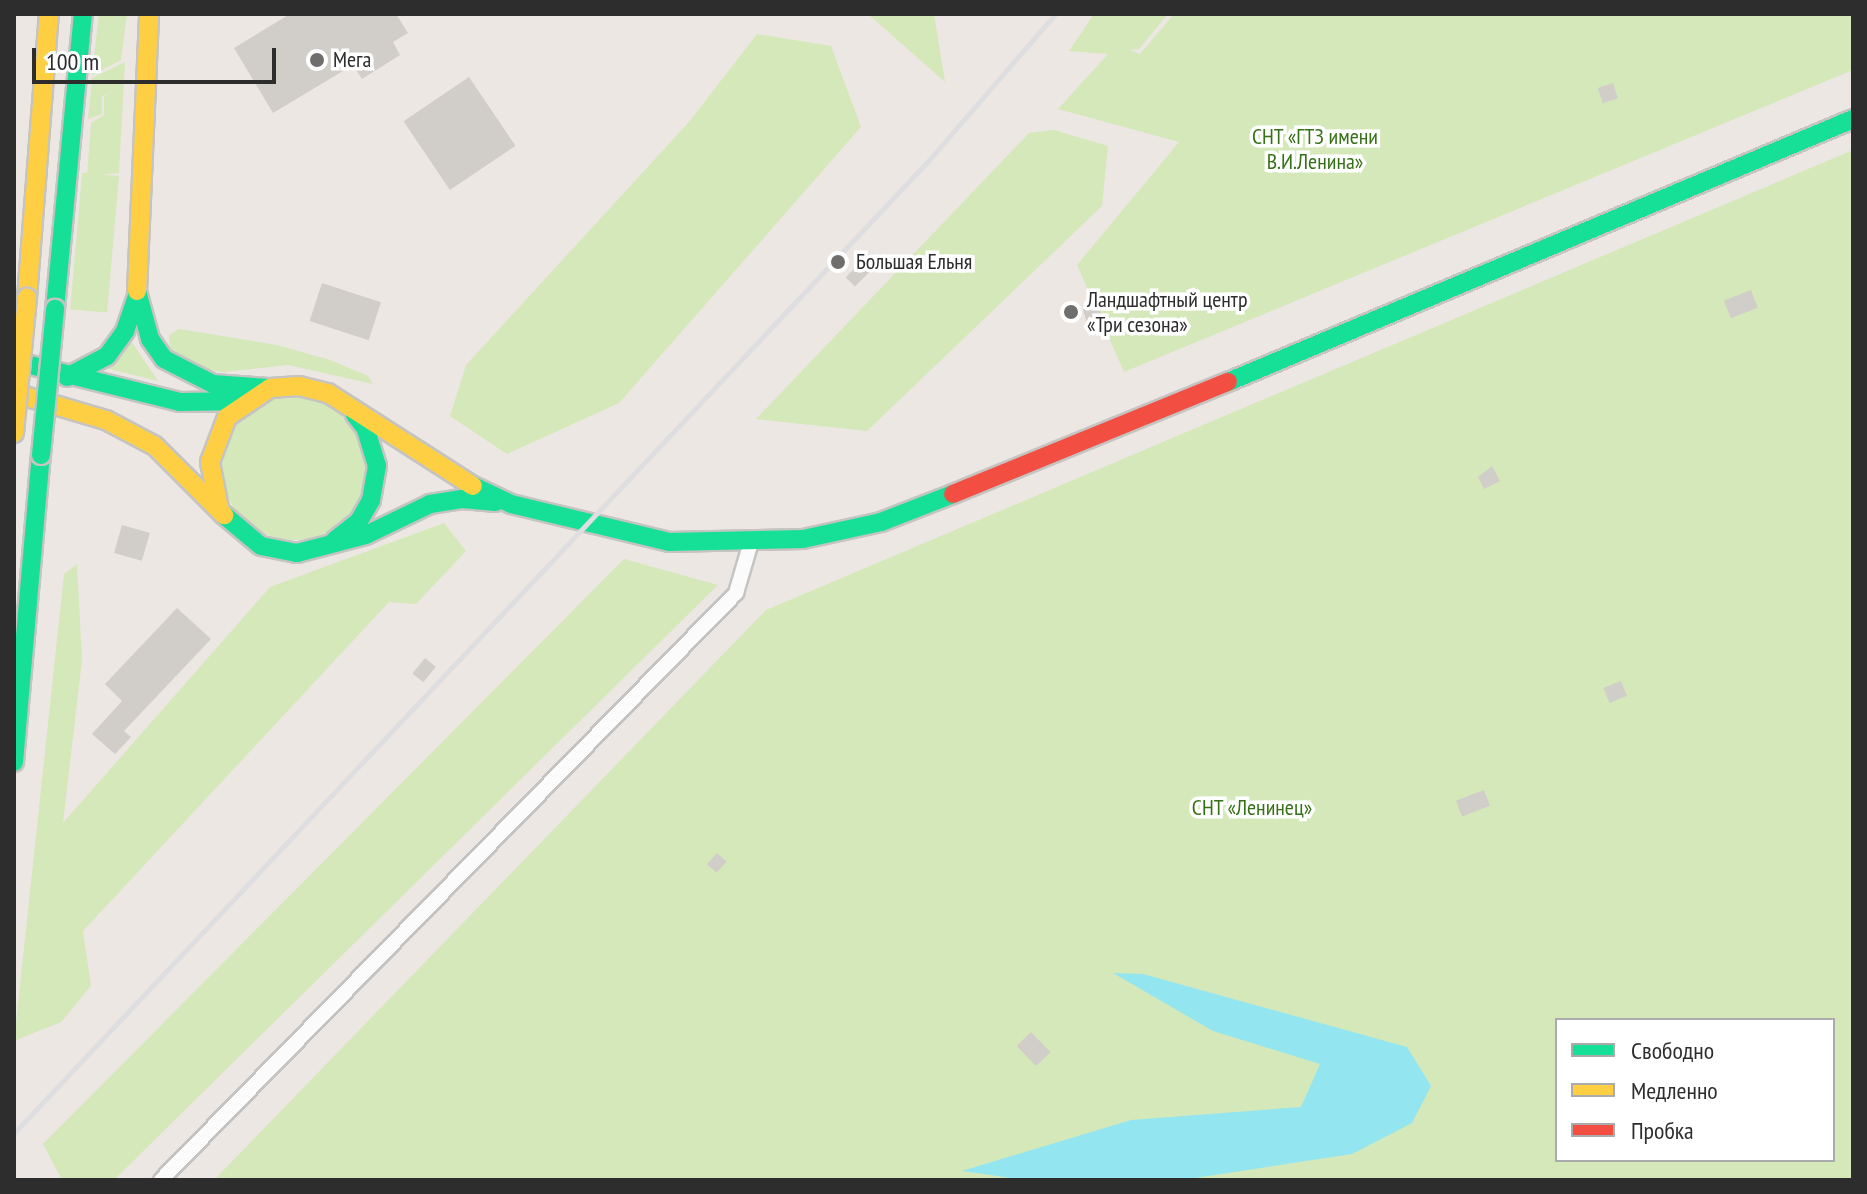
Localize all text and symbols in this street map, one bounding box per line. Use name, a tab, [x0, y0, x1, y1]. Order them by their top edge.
scale bar	[36, 32, 280, 82]
text: 100 m	[46, 46, 99, 77]
place label: Мега	[333, 47, 371, 73]
marker: Мега	[308, 51, 326, 69]
park label: СНТ «ГТЗ имени В.И.Ленина»	[1252, 123, 1378, 174]
place label: Большая Ельня	[856, 249, 972, 275]
marker: Большая Ельня	[827, 251, 849, 273]
place label: Ландшафтный центр «Три сезона»	[1087, 286, 1247, 338]
marker: Ландшафтный центр «Три сезона»	[1062, 303, 1080, 321]
park label: СНТ «Ленинец»	[1191, 795, 1313, 821]
legend	[1555, 1018, 1835, 1162]
text: Свободно	[1631, 1035, 1714, 1066]
text: Медленно	[1631, 1075, 1718, 1106]
text: Пробка	[1631, 1115, 1694, 1146]

